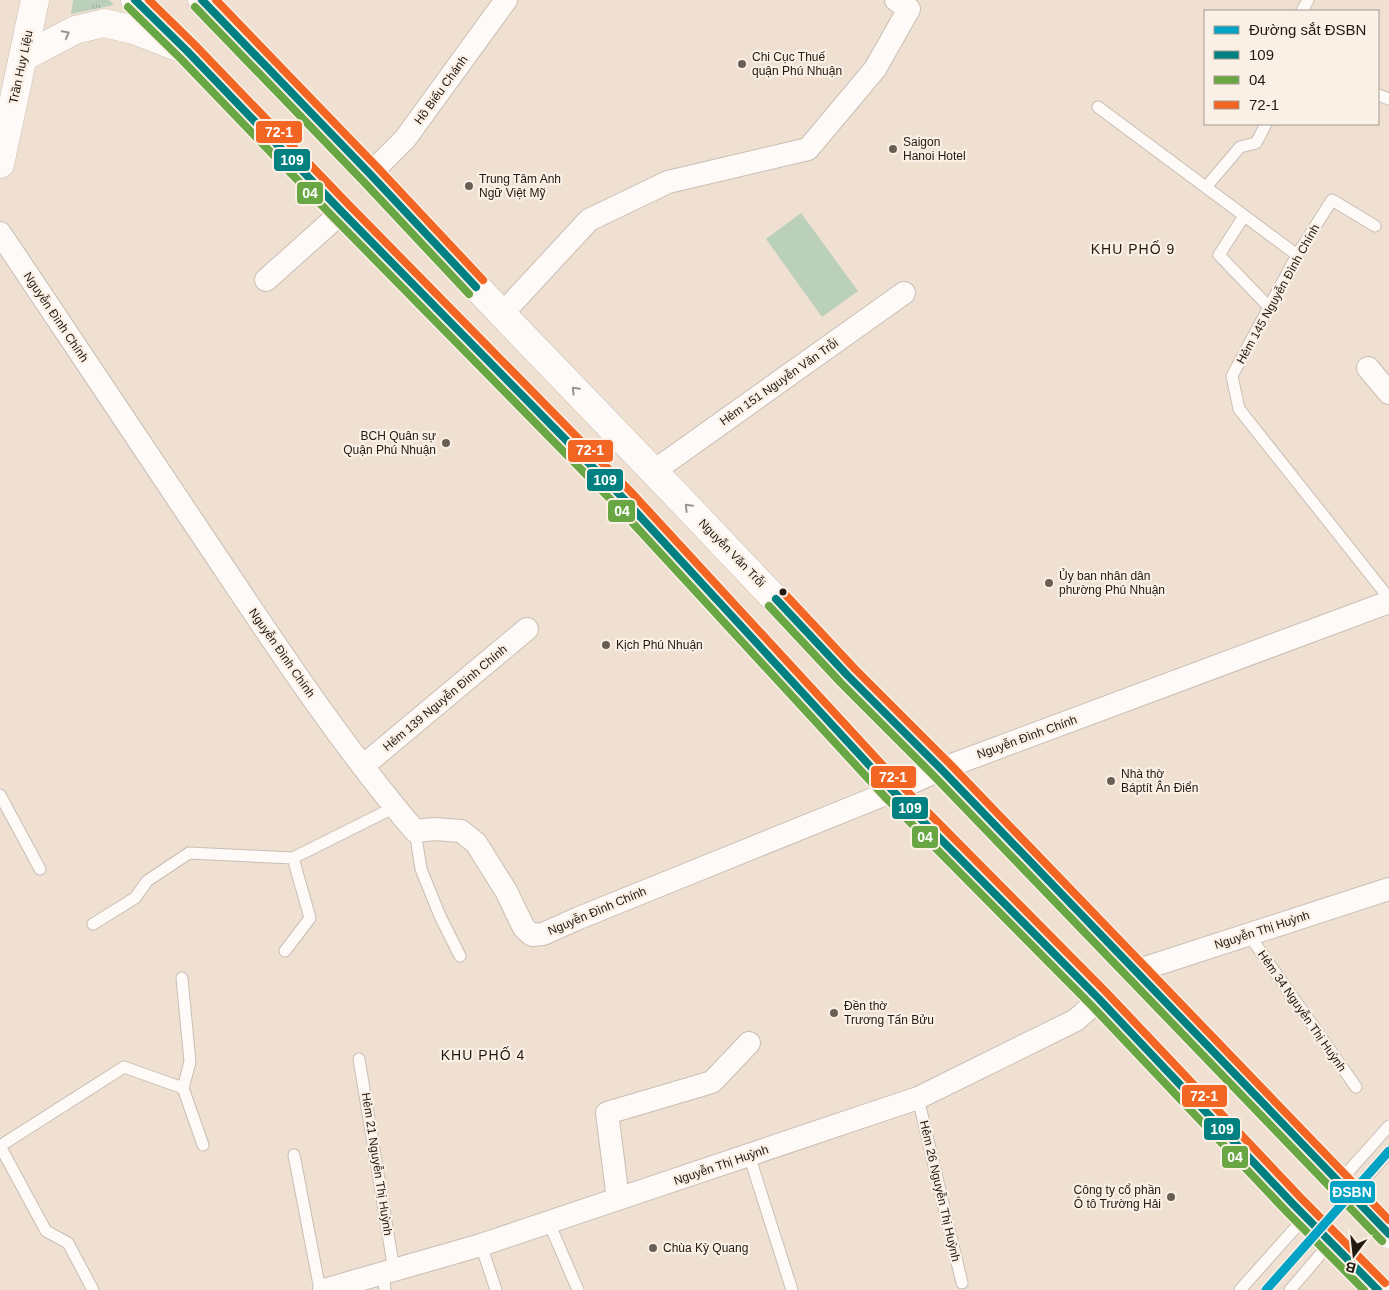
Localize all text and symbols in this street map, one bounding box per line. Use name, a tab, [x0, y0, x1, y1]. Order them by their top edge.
legend	[1204, 10, 1379, 125]
text: Đường sắt ĐSBN	[1249, 21, 1366, 38]
street label: Trần Huy Liệu	[6, 29, 36, 105]
one-way arrow	[61, 30, 70, 40]
text: 109	[1249, 46, 1274, 63]
place label: Chi Cục Thuế quận Phú Nhuận	[752, 50, 842, 78]
street label: Hồ Biểu Chánh	[411, 53, 471, 127]
marker: Chi Cục Thuế quận Phú Nhuận	[736, 58, 748, 70]
text: 04	[1249, 71, 1266, 88]
text: 72-1	[1249, 96, 1279, 113]
line badge: 72-1	[255, 120, 303, 144]
text: 72-1	[265, 124, 293, 140]
place label: Saigon Hanoi Hotel	[903, 135, 966, 163]
marker: Saigon Hanoi Hotel	[887, 143, 899, 155]
line badge: 109	[273, 148, 311, 172]
text: 109	[280, 152, 304, 168]
place label: Trung Tâm Anh Ngữ Việt Mỹ	[479, 172, 561, 200]
marker: Trung Tâm Anh Ngữ Việt Mỹ	[463, 180, 475, 192]
line badge: 04	[296, 181, 324, 205]
text: 04	[302, 185, 318, 201]
street label: Hẻm 145 Nguyễn Đình Chính	[1233, 221, 1322, 366]
district label: KHU PHỐ 9	[1091, 240, 1175, 257]
street label: Nguyễn Đình Chính	[21, 269, 92, 365]
street label: Hẻm 151 Nguyễn Văn Trỗi	[716, 335, 841, 428]
one-way arrow	[572, 387, 581, 396]
place label: BCH Quân sự Quận Phú Nhuận	[343, 429, 436, 457]
marker: BCH Quân sự Quận Phú Nhuận	[440, 437, 452, 449]
line badge: 72-1	[567, 439, 614, 463]
text: 72-1	[576, 442, 604, 458]
line badge: 109	[586, 468, 624, 492]
text: 109	[593, 472, 617, 488]
line badge: 04	[607, 499, 636, 523]
text: 04	[614, 503, 630, 519]
one-way arrow	[685, 504, 694, 513]
street label: Nguyễn Văn Trỗi	[696, 515, 769, 590]
place label: Ủy ban nhân dân phường Phú Nhuận	[1059, 568, 1165, 597]
marker: Ủy ban nhân dân phường Phú Nhuận	[1043, 577, 1055, 589]
unlabelled marker	[778, 587, 788, 597]
street label: Nguyễn Đình Chính	[246, 605, 319, 700]
place label: Kịch Phú Nhuận	[616, 638, 703, 652]
marker: Kịch Phú Nhuận	[600, 639, 612, 651]
street label: Hẻm 139 Nguyễn Đình Chính	[380, 641, 510, 754]
street label: Nguyễn Đình Chính	[975, 711, 1079, 762]
line badge: 72-1	[870, 765, 917, 789]
place label: Nhà thờ Báptít Ân Điển	[1121, 767, 1198, 795]
text: 72-1	[879, 769, 907, 785]
marker: Nhà thờ Báptít Ân Điển	[1105, 775, 1117, 787]
line badge: 109	[891, 796, 929, 820]
text: 109	[898, 800, 922, 816]
line badge: 04	[911, 825, 939, 849]
text: 04	[917, 829, 933, 845]
street label: Nguyễn Đình Chính	[545, 883, 648, 938]
street label: Nguyễn Thị Huỳnh	[1212, 907, 1311, 952]
street label: Hẻm 34 Nguyễn Thị Huỳnh	[1255, 947, 1350, 1074]
place label: Đền thờ Trương Tấn Bửu	[844, 999, 934, 1027]
marker: Đền thờ Trương Tấn Bửu	[828, 1007, 840, 1019]
district label: KHU PHỐ 4	[441, 1046, 525, 1063]
line badge: 72-1	[1181, 1084, 1228, 1108]
text: 72-1	[1190, 1088, 1218, 1104]
street label: Hẻm 21 Nguyễn Thị Huỳnh	[359, 1091, 396, 1236]
line badge: 109	[1203, 1117, 1241, 1141]
street label: Hẻm 26 Nguyễn Thị Huỳnh	[917, 1119, 964, 1263]
text: 109	[1210, 1121, 1234, 1137]
street label: Nguyễn Thị Huỳnh	[672, 1141, 770, 1188]
line badge: 04	[1221, 1145, 1249, 1169]
text: 04	[1227, 1149, 1243, 1165]
line badge: ĐSBN	[1329, 1180, 1376, 1204]
place label: Công ty cổ phần Ô tô Trường Hải	[1074, 1183, 1161, 1211]
text: ĐSBN	[1332, 1184, 1372, 1200]
marker: Công ty cổ phần Ô tô Trường Hải	[1165, 1191, 1177, 1203]
north arrow	[1329, 1230, 1379, 1280]
place label: Chùa Kỳ Quang	[663, 1241, 748, 1255]
marker: Chùa Kỳ Quang	[647, 1242, 659, 1254]
text: B	[1344, 1259, 1358, 1277]

